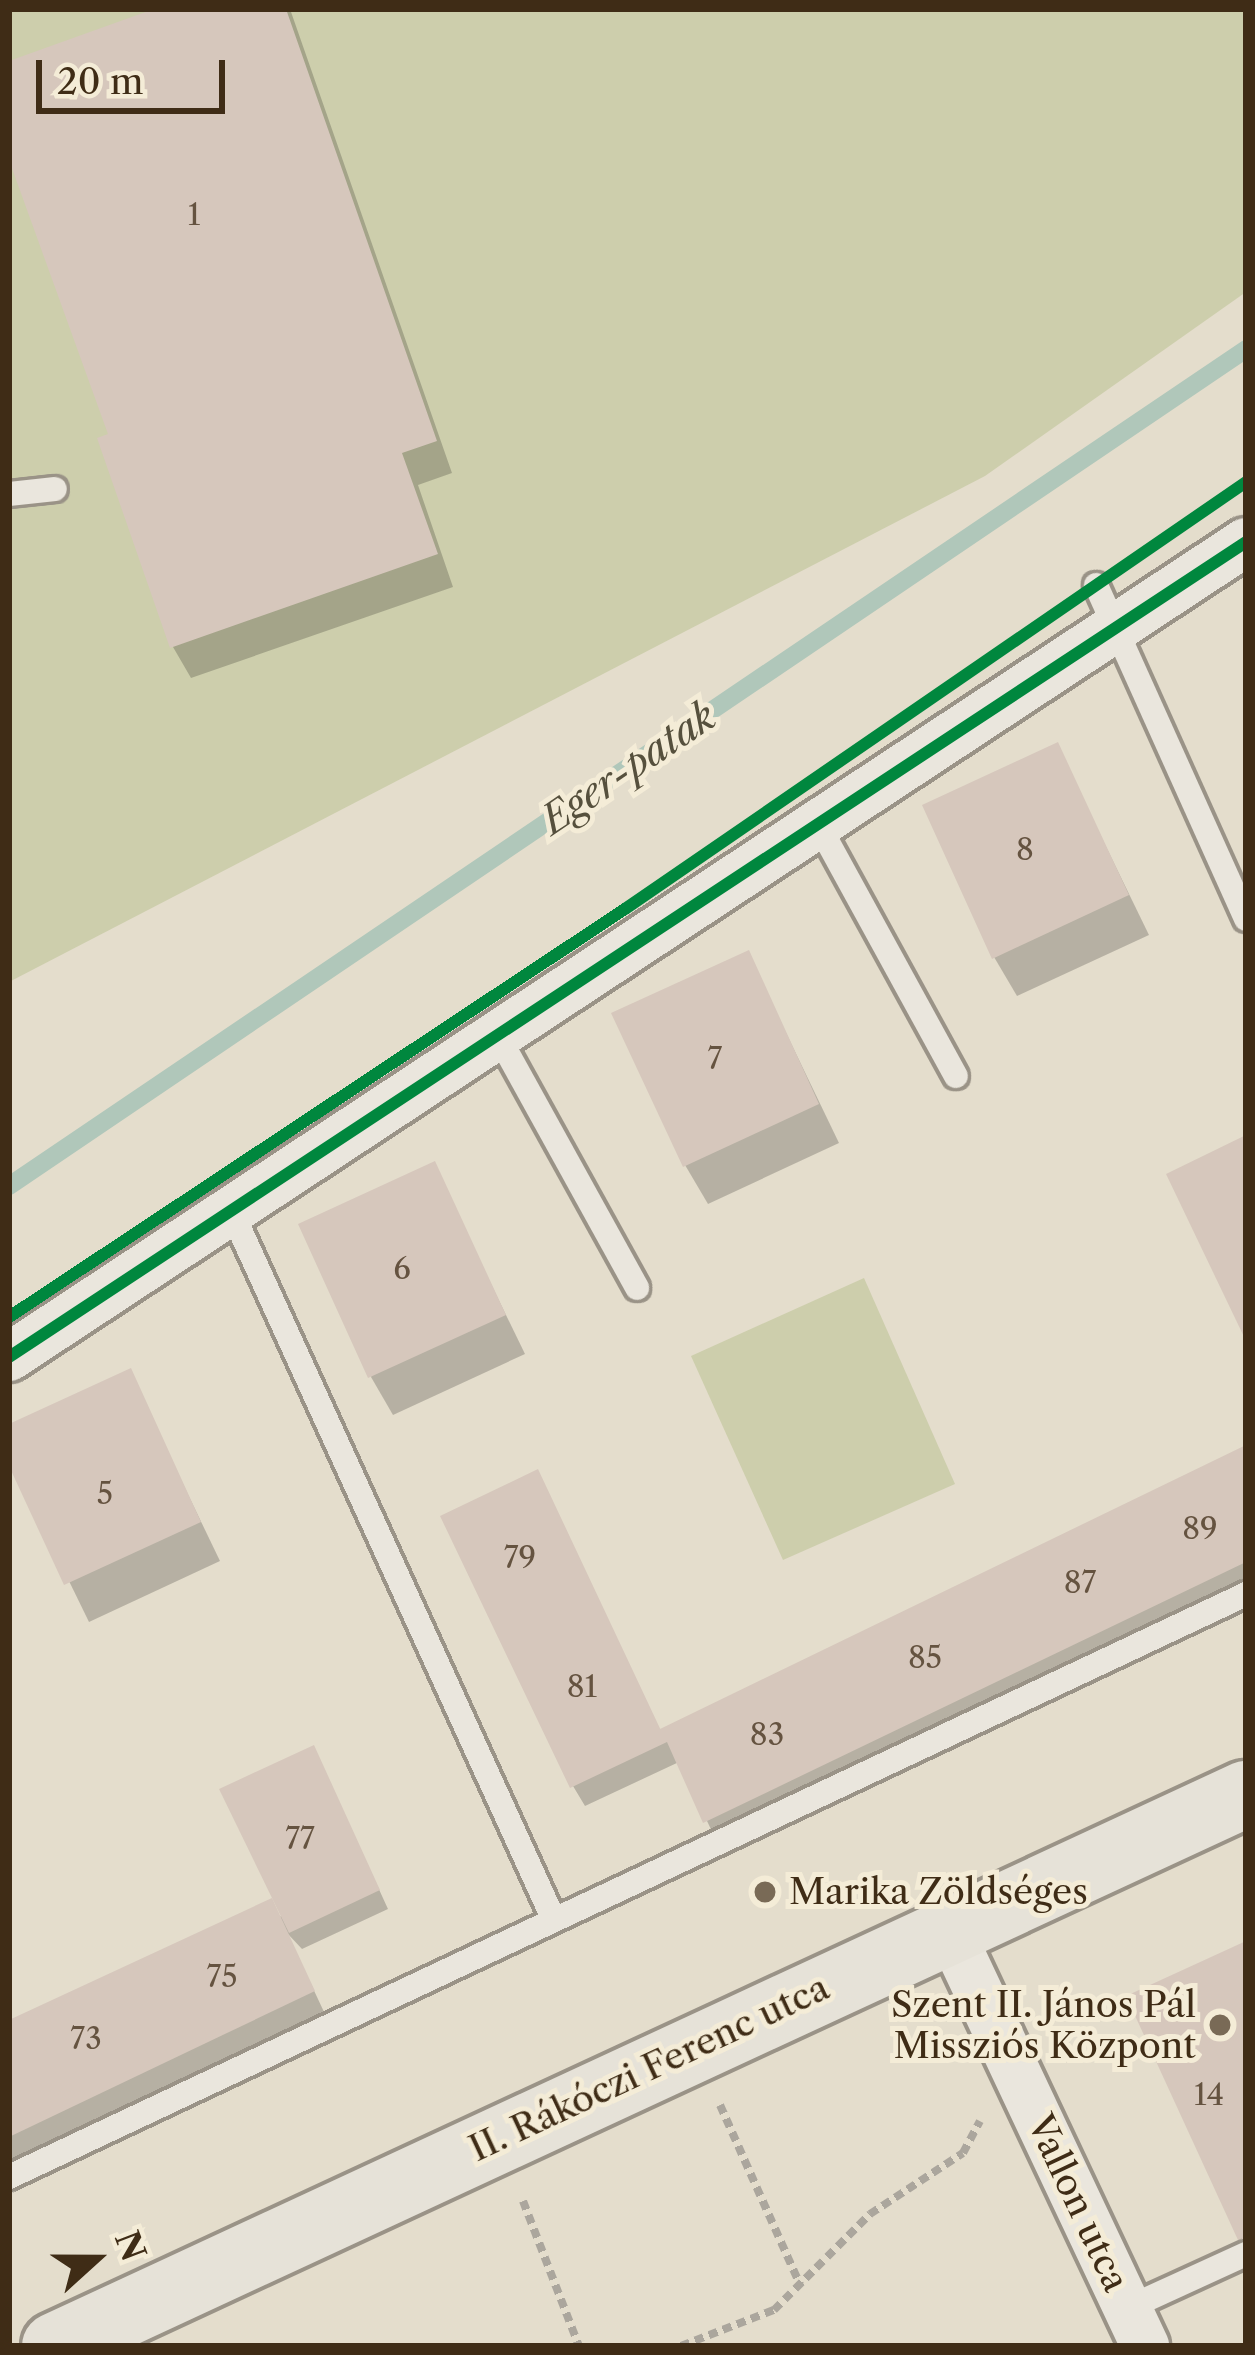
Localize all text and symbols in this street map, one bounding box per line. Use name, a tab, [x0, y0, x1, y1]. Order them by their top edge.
scale bar	[42, 36, 231, 110]
text: 20 m	[57, 59, 144, 103]
house number: 1	[188, 197, 200, 233]
water label: Eger-patak	[532, 692, 724, 844]
house number: 8	[1016, 832, 1034, 868]
house number: 7	[708, 1041, 722, 1077]
house number: 6	[393, 1251, 411, 1287]
house number: 5	[97, 1476, 113, 1512]
house number: 89	[1182, 1511, 1218, 1547]
house number: 79	[504, 1540, 536, 1576]
house number: 87	[1064, 1565, 1096, 1601]
house number: 85	[908, 1640, 942, 1676]
house number: 81	[567, 1669, 597, 1705]
house number: 83	[750, 1717, 784, 1753]
house number: 77	[285, 1821, 315, 1857]
place label: Marika Zöldséges	[789, 1870, 1088, 1914]
marker: Marika Zöldséges	[752, 1879, 778, 1905]
house number: 75	[206, 1959, 238, 1995]
street label: II. Rákóczi Ferenc utca	[462, 1966, 836, 2170]
place label: Szent II. János Pál Missziós Központ	[891, 1982, 1196, 2067]
marker: Szent II. János Pál Missziós Központ	[1207, 2012, 1233, 2038]
house number: 73	[70, 2021, 102, 2057]
house number: 14	[1194, 2077, 1224, 2113]
street label: Vallon utca	[1018, 2108, 1138, 2298]
north arrow	[36, 2199, 156, 2319]
text: N	[106, 2225, 154, 2267]

